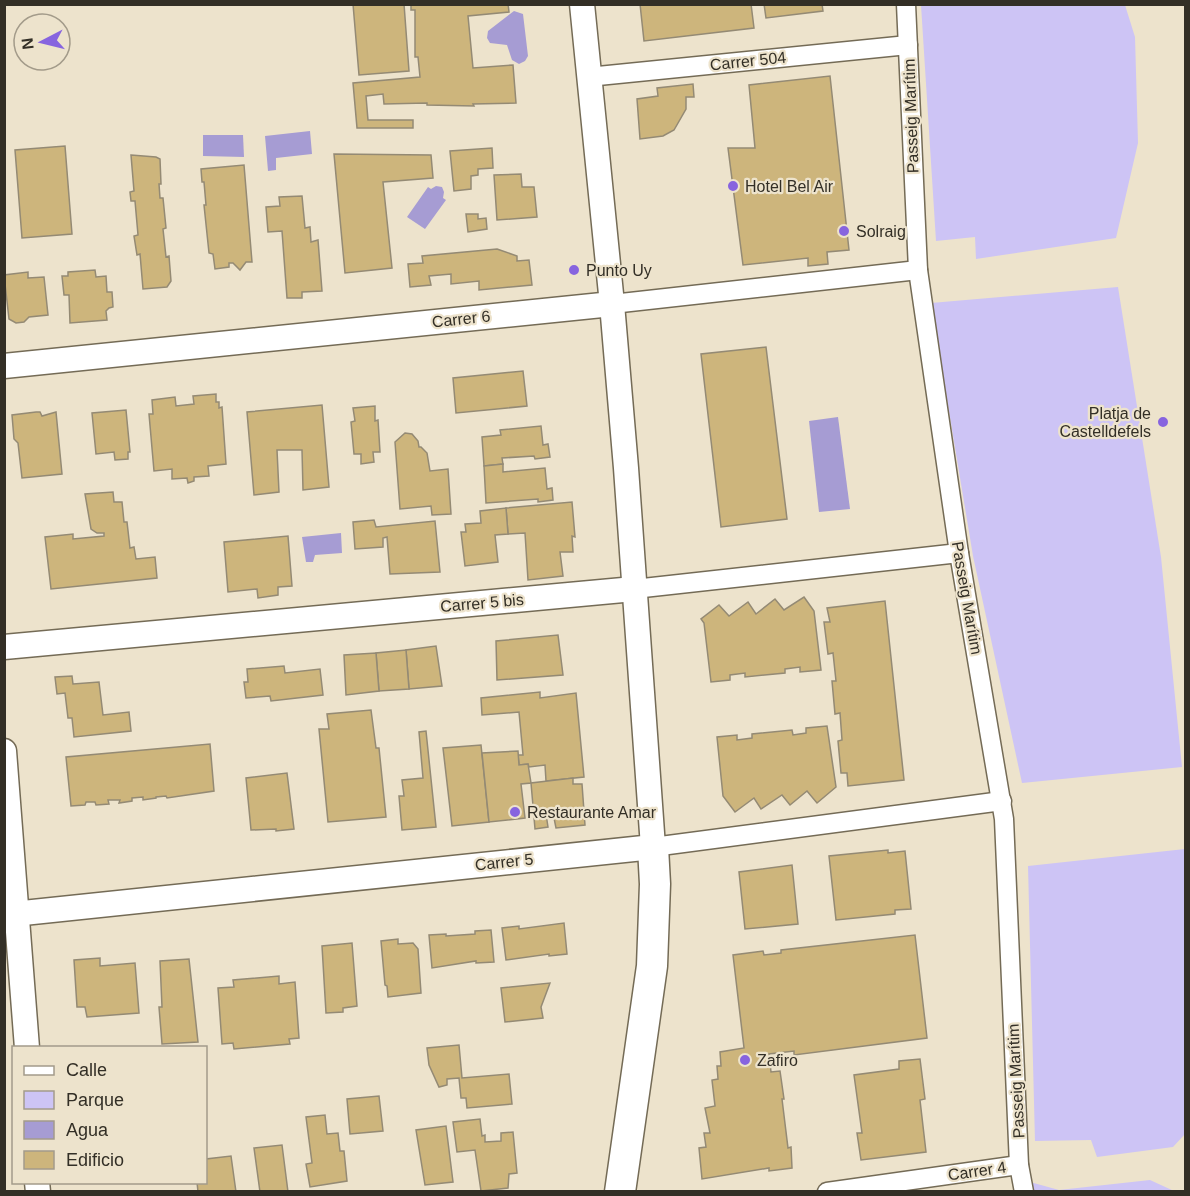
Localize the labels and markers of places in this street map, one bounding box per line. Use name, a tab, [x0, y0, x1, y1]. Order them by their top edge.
place label: Hotel Bel Air	[745, 178, 834, 195]
marker: Hotel Bel Air	[726, 179, 740, 193]
place label: Solraig	[856, 223, 906, 240]
marker: Solraig	[837, 224, 851, 238]
place label: Punto Uy	[586, 262, 652, 279]
marker: Punto Uy	[567, 263, 581, 277]
place label: Platja de Castelldefels	[1059, 405, 1151, 440]
marker: Platja de Castelldefels	[1156, 415, 1170, 429]
place label: Restaurante Amar	[527, 804, 657, 821]
marker: Restaurante Amar	[508, 805, 522, 819]
place label: Zafiro	[757, 1052, 798, 1069]
marker: Zafiro	[738, 1053, 752, 1067]

